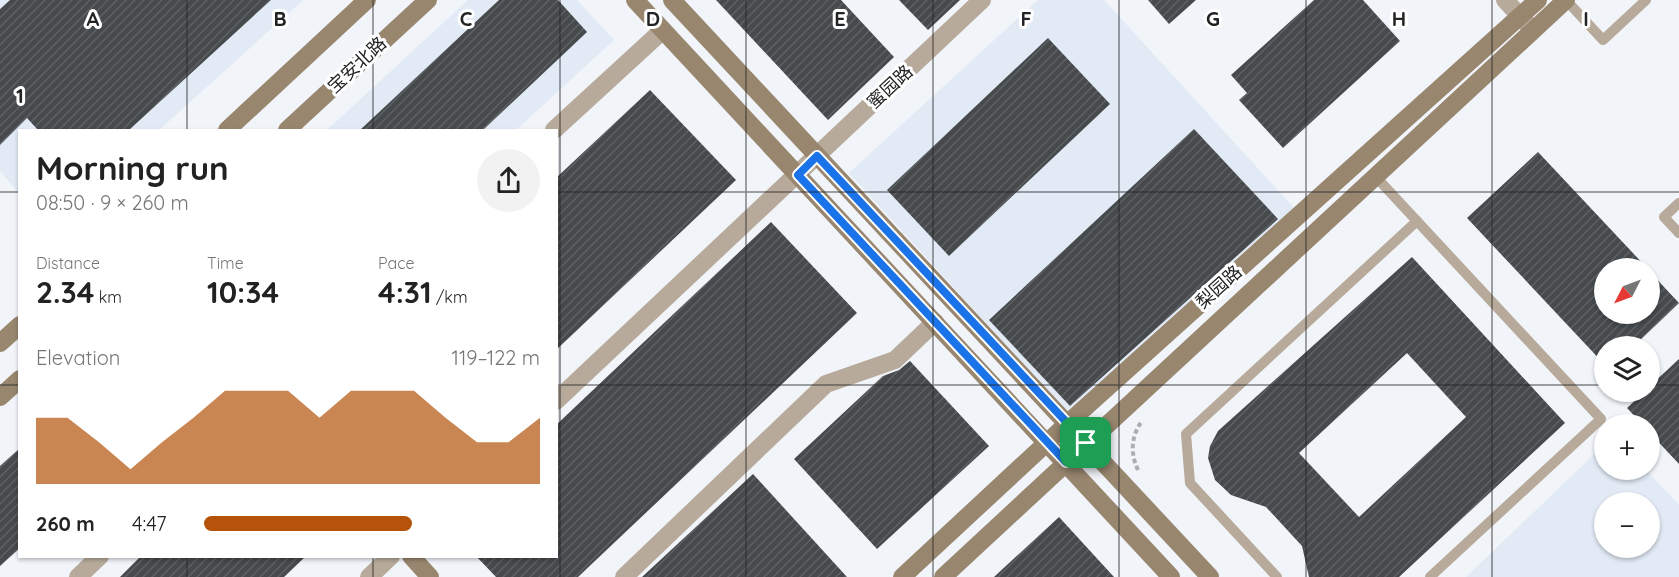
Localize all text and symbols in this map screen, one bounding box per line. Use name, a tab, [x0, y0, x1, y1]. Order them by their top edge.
text: A	[87, 6, 100, 31]
text: B	[273, 6, 287, 31]
text: C	[460, 6, 473, 31]
text: D	[646, 6, 660, 31]
text: E	[834, 6, 846, 31]
text: F	[1020, 6, 1032, 31]
text: G	[1206, 6, 1220, 31]
text: H	[1392, 6, 1406, 31]
text: I	[1583, 6, 1589, 31]
street label: 宝安北路	[322, 32, 391, 98]
street label: 蜜园路	[862, 60, 917, 113]
text: 1	[16, 83, 24, 108]
text: Morning run	[36, 147, 229, 188]
button: share	[477, 149, 540, 212]
text: 08:50 · 9 × 260 m	[36, 190, 189, 215]
text: Distance	[36, 253, 100, 273]
text: Time	[207, 253, 244, 273]
text: Pace	[378, 253, 414, 273]
north arrow	[1594, 258, 1660, 324]
map controls	[1594, 258, 1660, 558]
street label: 梨园路	[1191, 260, 1246, 313]
text: 2.34	[36, 273, 94, 311]
text: 10:34	[207, 273, 279, 311]
text: 4:31	[378, 273, 432, 311]
text: km	[94, 287, 122, 307]
text: /km	[432, 287, 468, 307]
button: layers	[1594, 336, 1660, 402]
text: Elevation	[36, 345, 120, 370]
text: 119–122 m	[452, 345, 540, 370]
button: +	[1594, 414, 1660, 480]
pin	[1060, 417, 1111, 468]
icon: arrive	[1069, 426, 1102, 459]
button: −	[1594, 492, 1660, 558]
text: 260 m	[36, 511, 95, 536]
text: 4:47	[132, 511, 166, 536]

